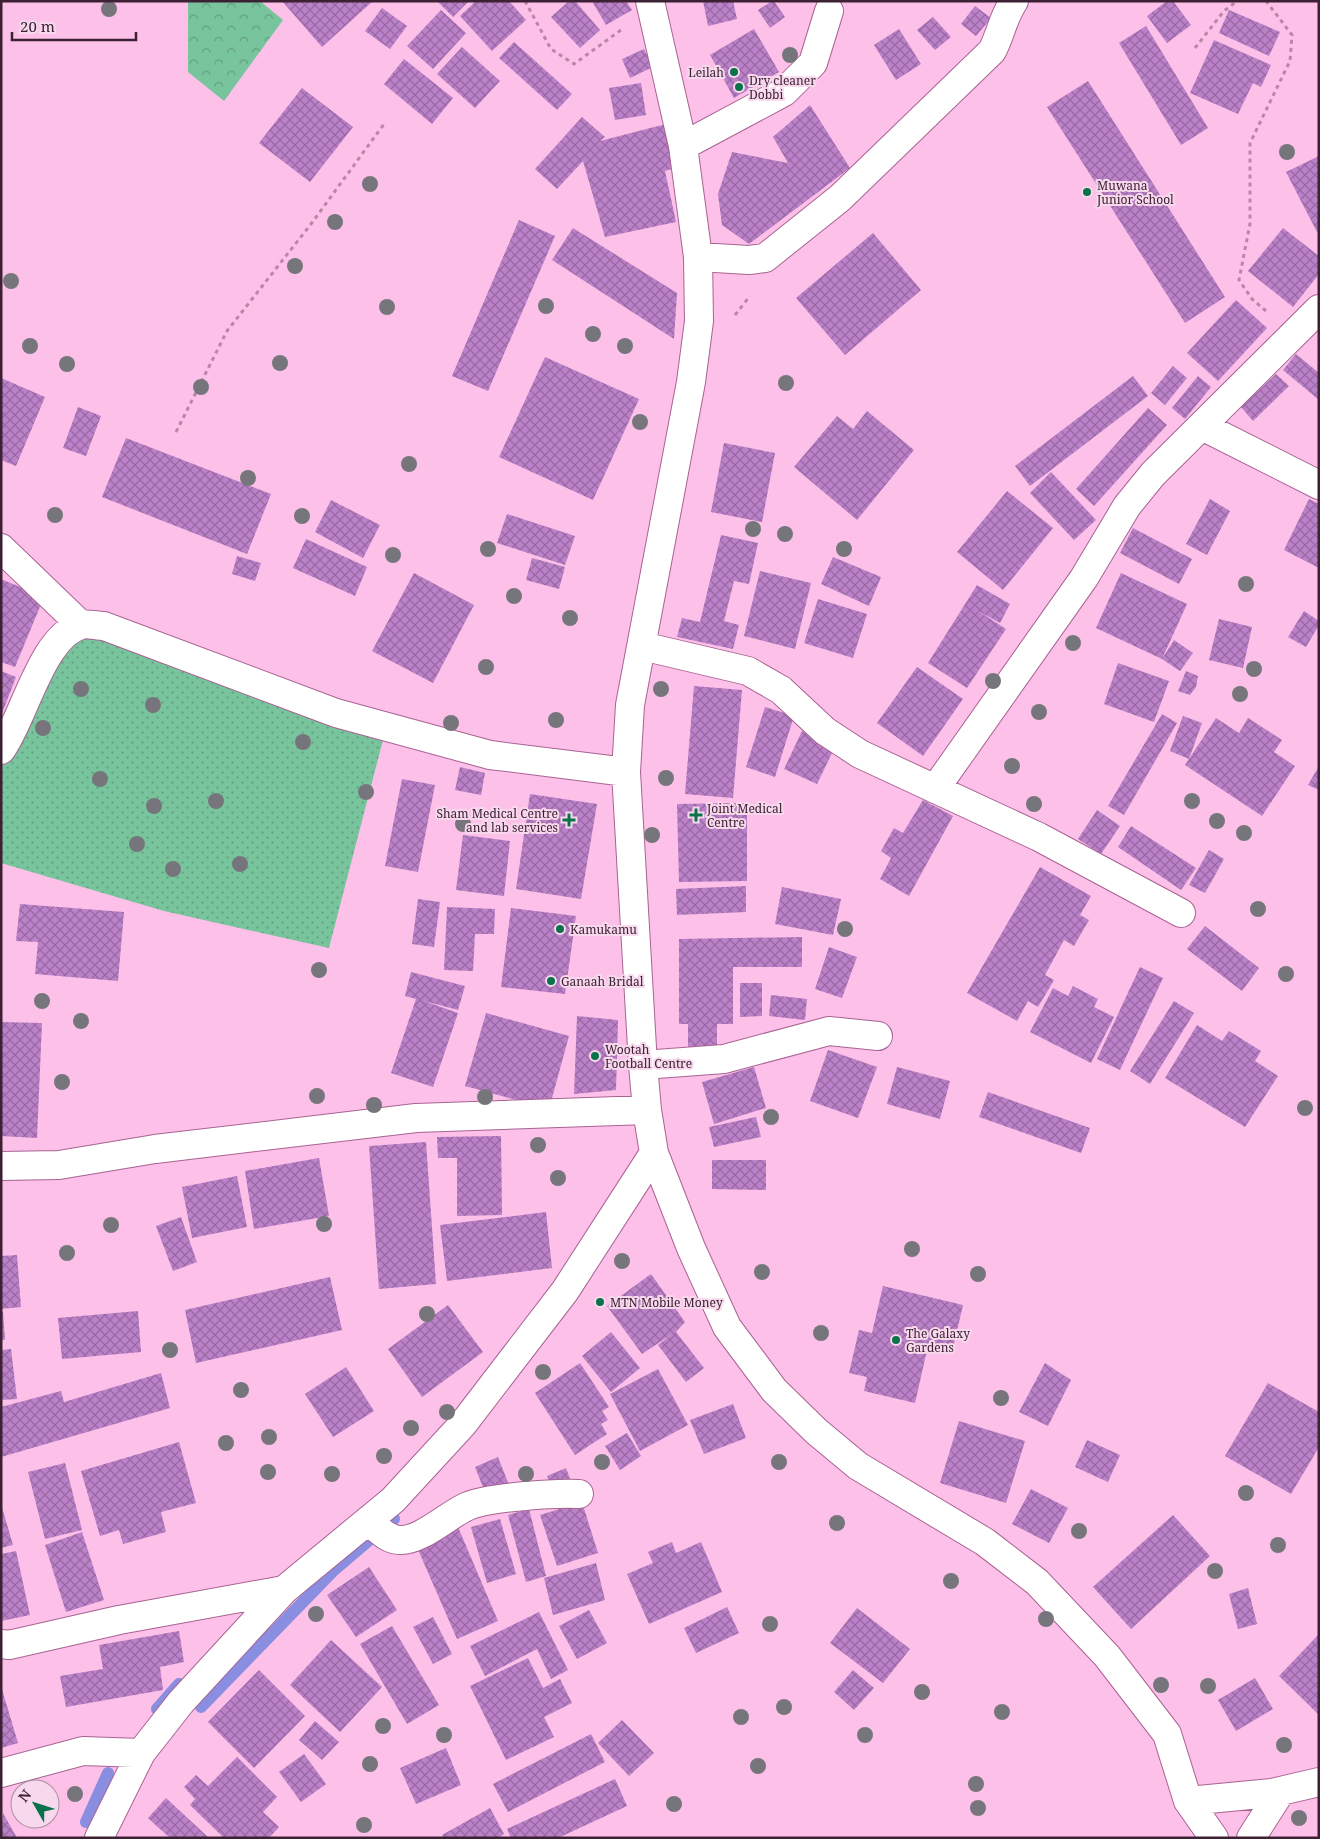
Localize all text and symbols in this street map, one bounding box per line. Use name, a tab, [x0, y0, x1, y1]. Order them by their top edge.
scale bar	[12, 10, 136, 42]
text: 20 m	[20, 16, 55, 36]
place label: Leilah	[688, 64, 724, 81]
marker: Leilah	[728, 66, 740, 78]
place label: Dry cleaner Dobbi	[749, 72, 816, 103]
marker: Dry cleaner Dobbi	[733, 81, 745, 93]
place label: Muwana Junior School	[1096, 177, 1174, 208]
marker: Muwana Junior School	[1081, 186, 1093, 198]
place label: Joint Medical Centre	[706, 800, 783, 831]
place label: Sham Medical Centre and lab services	[436, 805, 558, 836]
marker: Joint Medical Centre	[689, 808, 703, 822]
marker: Sham Medical Centre and lab services	[562, 813, 576, 827]
place label: Kamukamu	[570, 921, 637, 938]
marker: Kamukamu	[554, 923, 566, 935]
place label: Ganaah Bridal	[561, 973, 644, 990]
marker: Ganaah Bridal	[545, 975, 557, 987]
place label: Wootah Football Centre	[605, 1041, 692, 1072]
marker: Wootah Football Centre	[589, 1050, 601, 1062]
place label: MTN Mobile Money	[610, 1294, 723, 1311]
marker: MTN Mobile Money	[594, 1296, 606, 1308]
place label: The Galaxy Gardens	[906, 1325, 970, 1356]
marker: The Galaxy Gardens	[890, 1334, 902, 1346]
north arrow	[10, 1779, 60, 1829]
text: N	[14, 1785, 35, 1806]

